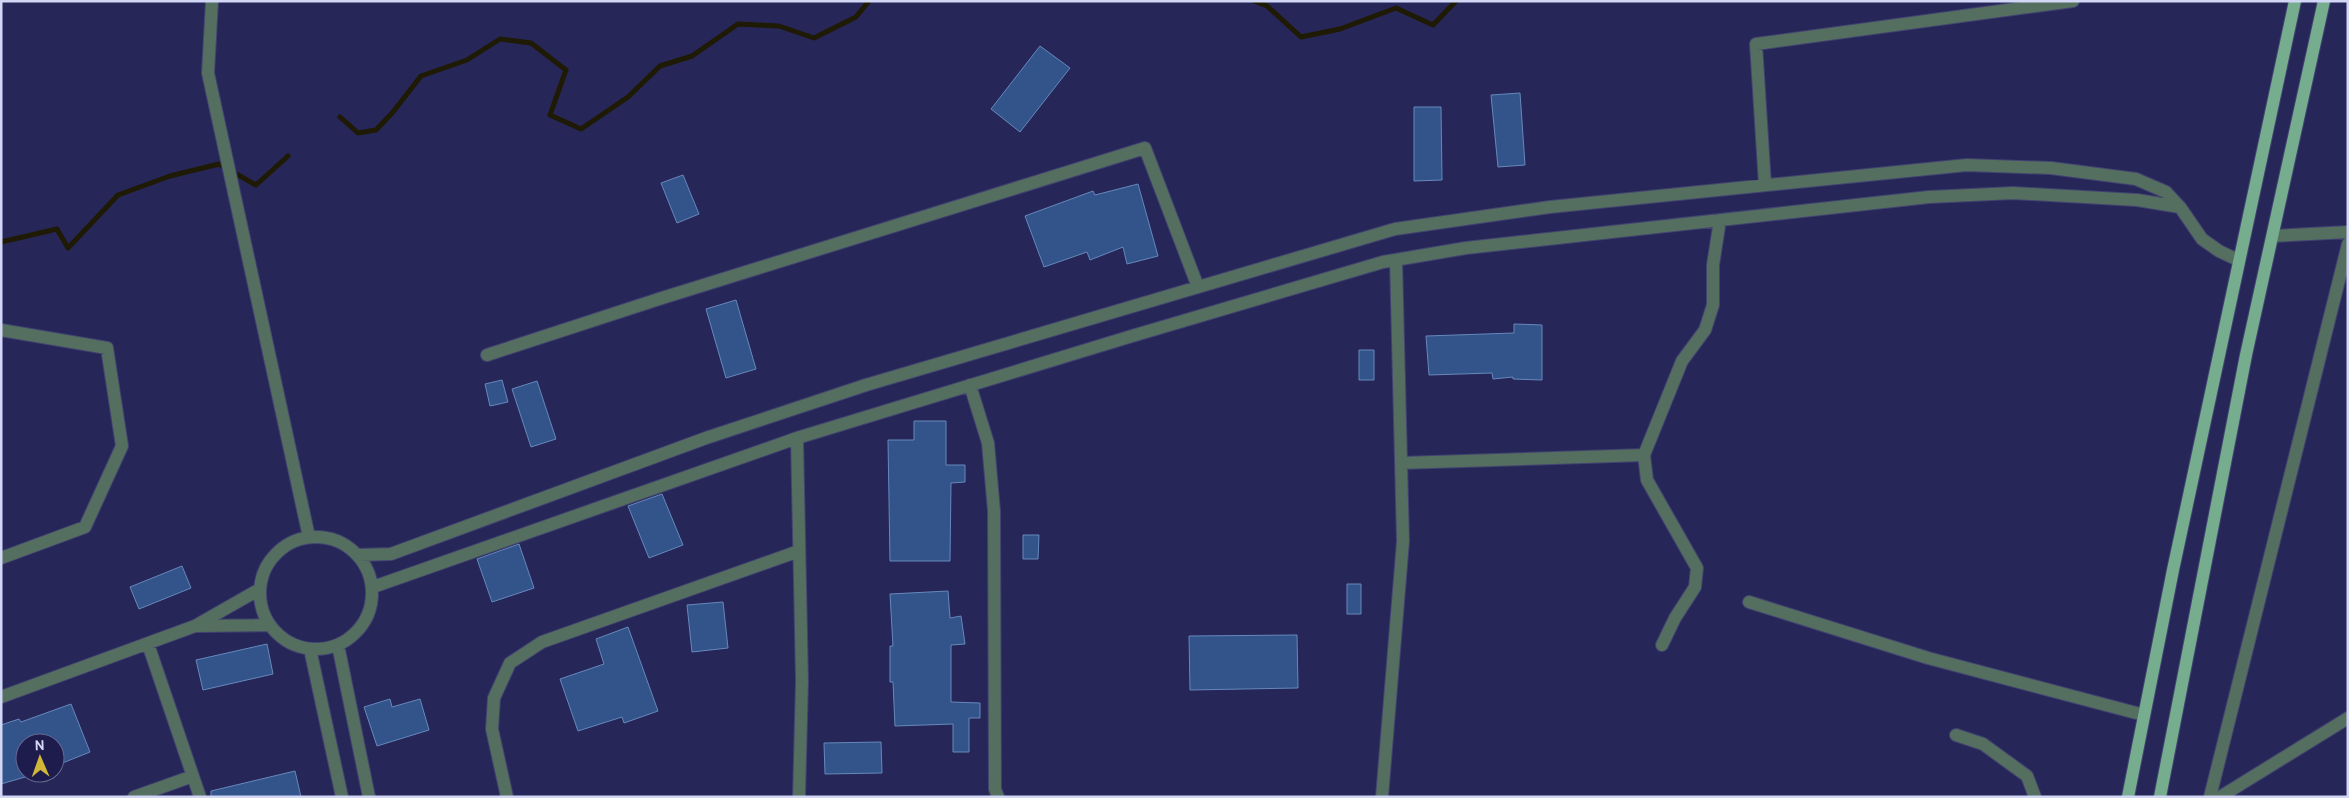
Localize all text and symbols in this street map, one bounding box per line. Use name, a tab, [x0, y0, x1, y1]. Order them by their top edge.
north arrow	[15, 733, 65, 783]
text: N	[34, 738, 45, 755]

